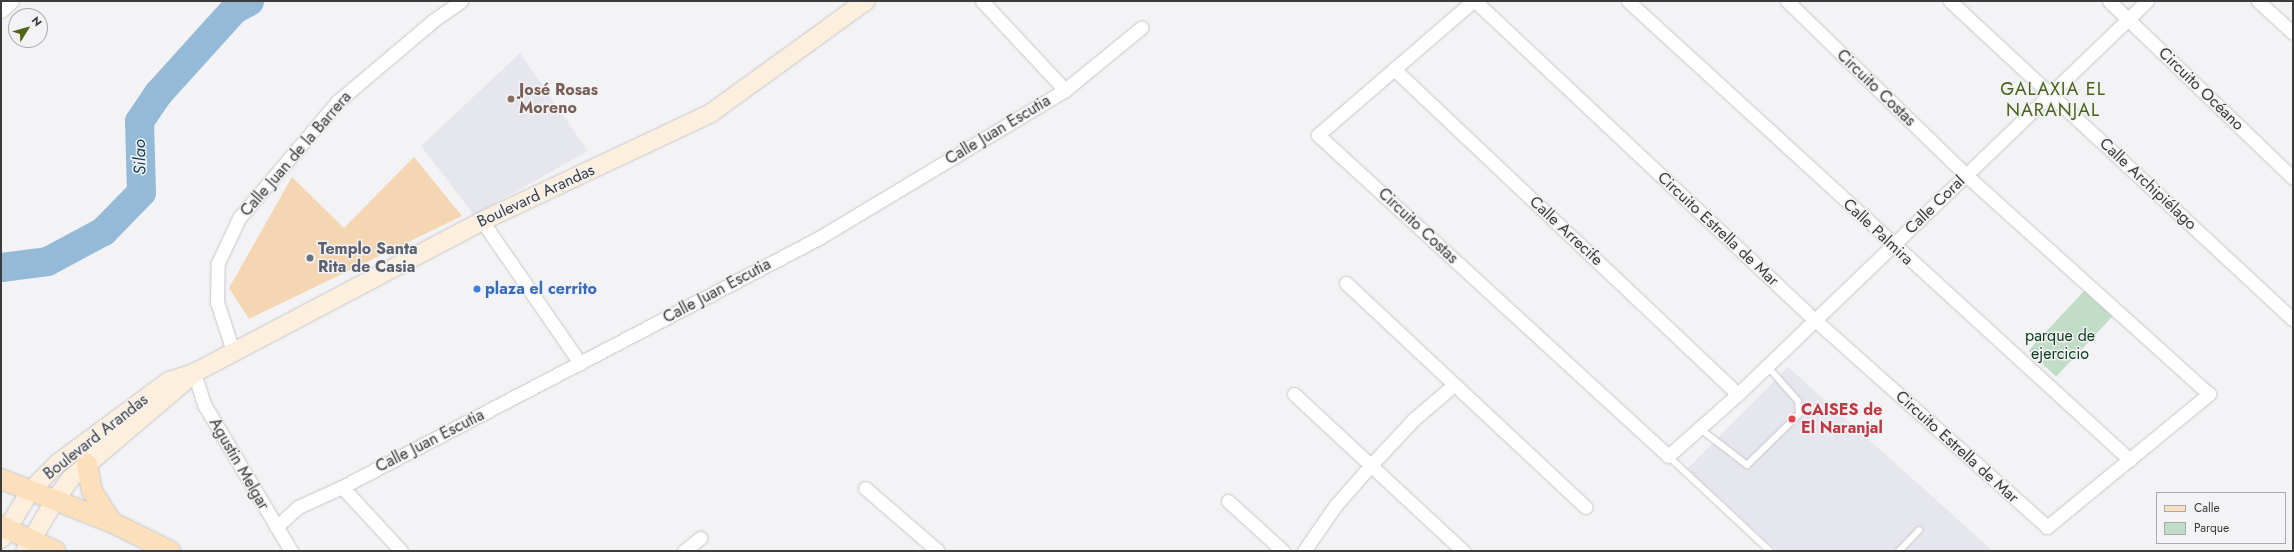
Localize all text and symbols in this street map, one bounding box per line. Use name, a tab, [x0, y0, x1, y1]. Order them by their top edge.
north arrow	[8, 8, 48, 48]
text: N	[28, 13, 46, 30]
street label: Circuito Océano	[2154, 43, 2248, 135]
street label: Circuito Costas	[1833, 46, 1919, 130]
district label: GALAXIA EL NARANJAL	[2000, 79, 2106, 122]
place label: José Rosas Moreno	[519, 80, 598, 118]
street label: Calle Juan de la Barrera	[236, 88, 356, 220]
street label: Calle Juan Escutia	[942, 91, 1054, 169]
marker: José Rosas Moreno	[506, 94, 516, 104]
street label: Calle Archipiélago	[2095, 134, 2201, 234]
water label: Silao	[129, 139, 151, 175]
street label: Boulevard Arandas	[474, 160, 598, 232]
street label: Circuito Estrella de Mar	[1653, 168, 1783, 290]
street label: Calle Coral	[1901, 172, 1969, 238]
street label: Circuito Costas	[1374, 184, 1462, 268]
street label: Calle Arrecife	[1525, 192, 1607, 270]
street label: Calle Palmira	[1839, 195, 1917, 269]
place label: Templo Santa Rita de Casia	[318, 239, 418, 277]
marker: Templo Santa Rita de Casia	[305, 253, 315, 263]
street label: Calle Juan Escutia	[660, 255, 774, 327]
place label: plaza el cerrito	[485, 279, 597, 299]
marker: plaza el cerrito	[472, 284, 482, 294]
park label: parque de ejercicio	[2025, 326, 2095, 364]
street label: Circuito Estrella de Mar	[1892, 387, 2022, 507]
street label: Boulevard Arandas	[40, 390, 152, 484]
place label: CAISES de El Naranjal	[1801, 400, 1883, 438]
street label: Calle Juan Escutia	[373, 405, 487, 477]
marker: CAISES de El Naranjal	[1786, 413, 1798, 425]
street label: Agustin Melgar	[205, 415, 273, 513]
legend	[2156, 492, 2286, 544]
text: Calle	[2194, 499, 2220, 517]
text: Parque	[2194, 519, 2229, 537]

